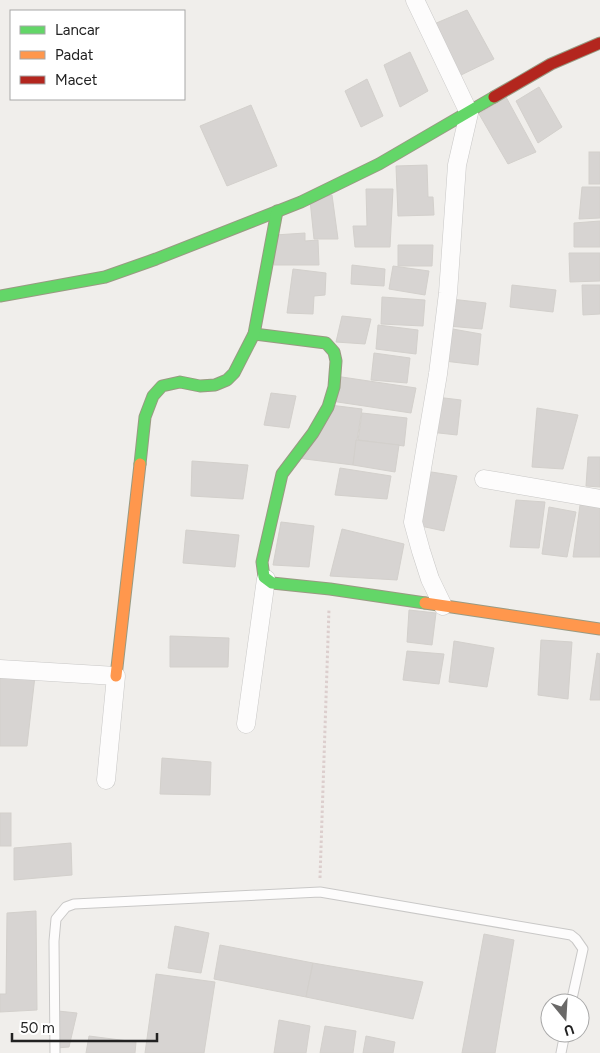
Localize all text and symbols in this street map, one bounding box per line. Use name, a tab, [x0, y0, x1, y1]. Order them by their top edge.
legend	[10, 10, 185, 100]
text: Lancar	[55, 21, 100, 39]
text: Padat	[55, 46, 94, 64]
text: Macet	[55, 71, 98, 89]
north arrow	[540, 993, 590, 1043]
scale bar	[12, 1010, 158, 1042]
text: 50 m	[20, 1019, 55, 1037]
text: U	[562, 1020, 576, 1039]

